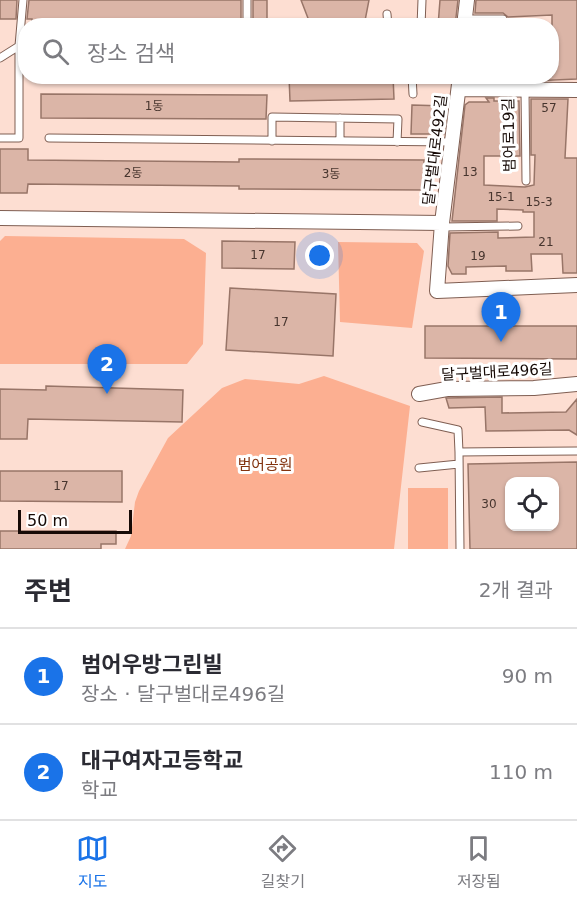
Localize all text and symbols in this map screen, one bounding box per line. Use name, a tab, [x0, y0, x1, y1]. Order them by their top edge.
search box	[18, 18, 559, 84]
icon: search	[39, 35, 72, 68]
text: 장소 검색	[87, 41, 175, 66]
street label: 달구벌대로492길	[419, 94, 451, 206]
street label: 범어로19길	[499, 98, 519, 172]
house number: 1동	[145, 99, 163, 113]
house number: 57	[541, 101, 557, 115]
house number: 13	[462, 165, 478, 179]
house number: 2동	[124, 166, 142, 180]
house number: 3동	[322, 167, 340, 181]
house number: 15-1	[487, 190, 515, 204]
house number: 15-3	[525, 195, 553, 209]
house number: 21	[538, 235, 554, 249]
your location	[305, 241, 334, 270]
house number: 17	[250, 248, 266, 262]
house number: 19	[470, 249, 486, 263]
pin: 1	[482, 292, 520, 342]
house number: 17	[273, 315, 289, 329]
pin: 2	[88, 344, 126, 394]
street label: 달구벌대로496길	[441, 360, 553, 384]
park label: 범어공원	[237, 456, 293, 474]
map controls	[505, 477, 559, 531]
button: locate	[505, 477, 559, 531]
house number: 17	[53, 479, 69, 493]
house number: 30	[481, 497, 497, 511]
scale bar	[18, 507, 132, 534]
text: 50 m	[27, 511, 68, 530]
text: 주변	[24, 576, 72, 606]
text: 2개 결과	[479, 578, 553, 602]
text: 범어우방그린빌	[81, 652, 223, 677]
text: 1	[37, 664, 50, 688]
text: 90 m	[502, 664, 553, 688]
text: 장소 · 달구벌대로496길	[81, 682, 285, 706]
text: 대구여자고등학교	[81, 748, 243, 773]
text: 2	[37, 760, 50, 784]
text: 110 m	[489, 760, 553, 784]
text: 학교	[81, 778, 118, 802]
tab: 지도	[76, 832, 109, 892]
tab: 길찾기	[261, 832, 305, 892]
tab: 저장됨	[457, 832, 501, 892]

